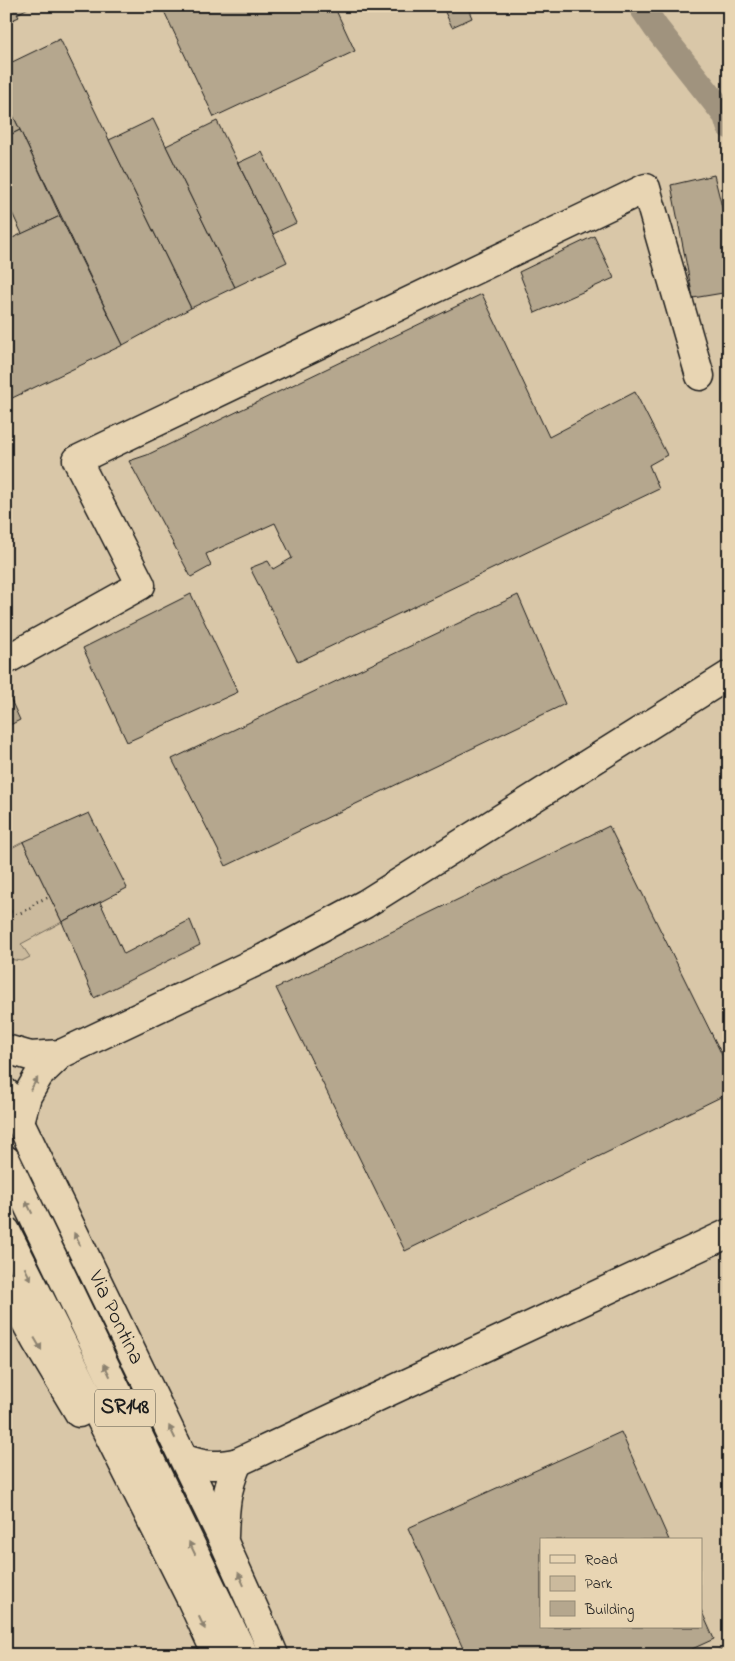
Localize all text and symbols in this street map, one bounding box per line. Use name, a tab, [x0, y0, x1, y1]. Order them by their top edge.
one-way arrow	[29, 1078, 38, 1091]
one-way arrow	[25, 1200, 33, 1215]
one-way arrow	[73, 1232, 81, 1246]
street label: Via Pontina	[78, 1265, 152, 1370]
one-way arrow	[24, 1267, 32, 1281]
one-way arrow	[34, 1338, 43, 1351]
one-way arrow	[103, 1363, 111, 1377]
road number: SR148	[95, 1390, 155, 1426]
one-way arrow	[167, 1425, 175, 1439]
legend	[540, 1538, 702, 1628]
one-way arrow	[188, 1541, 196, 1555]
text: Road	[585, 1549, 618, 1571]
one-way arrow	[237, 1572, 245, 1586]
text: Park	[585, 1573, 613, 1595]
text: Building	[584, 1599, 634, 1622]
one-way arrow	[198, 1616, 206, 1630]

